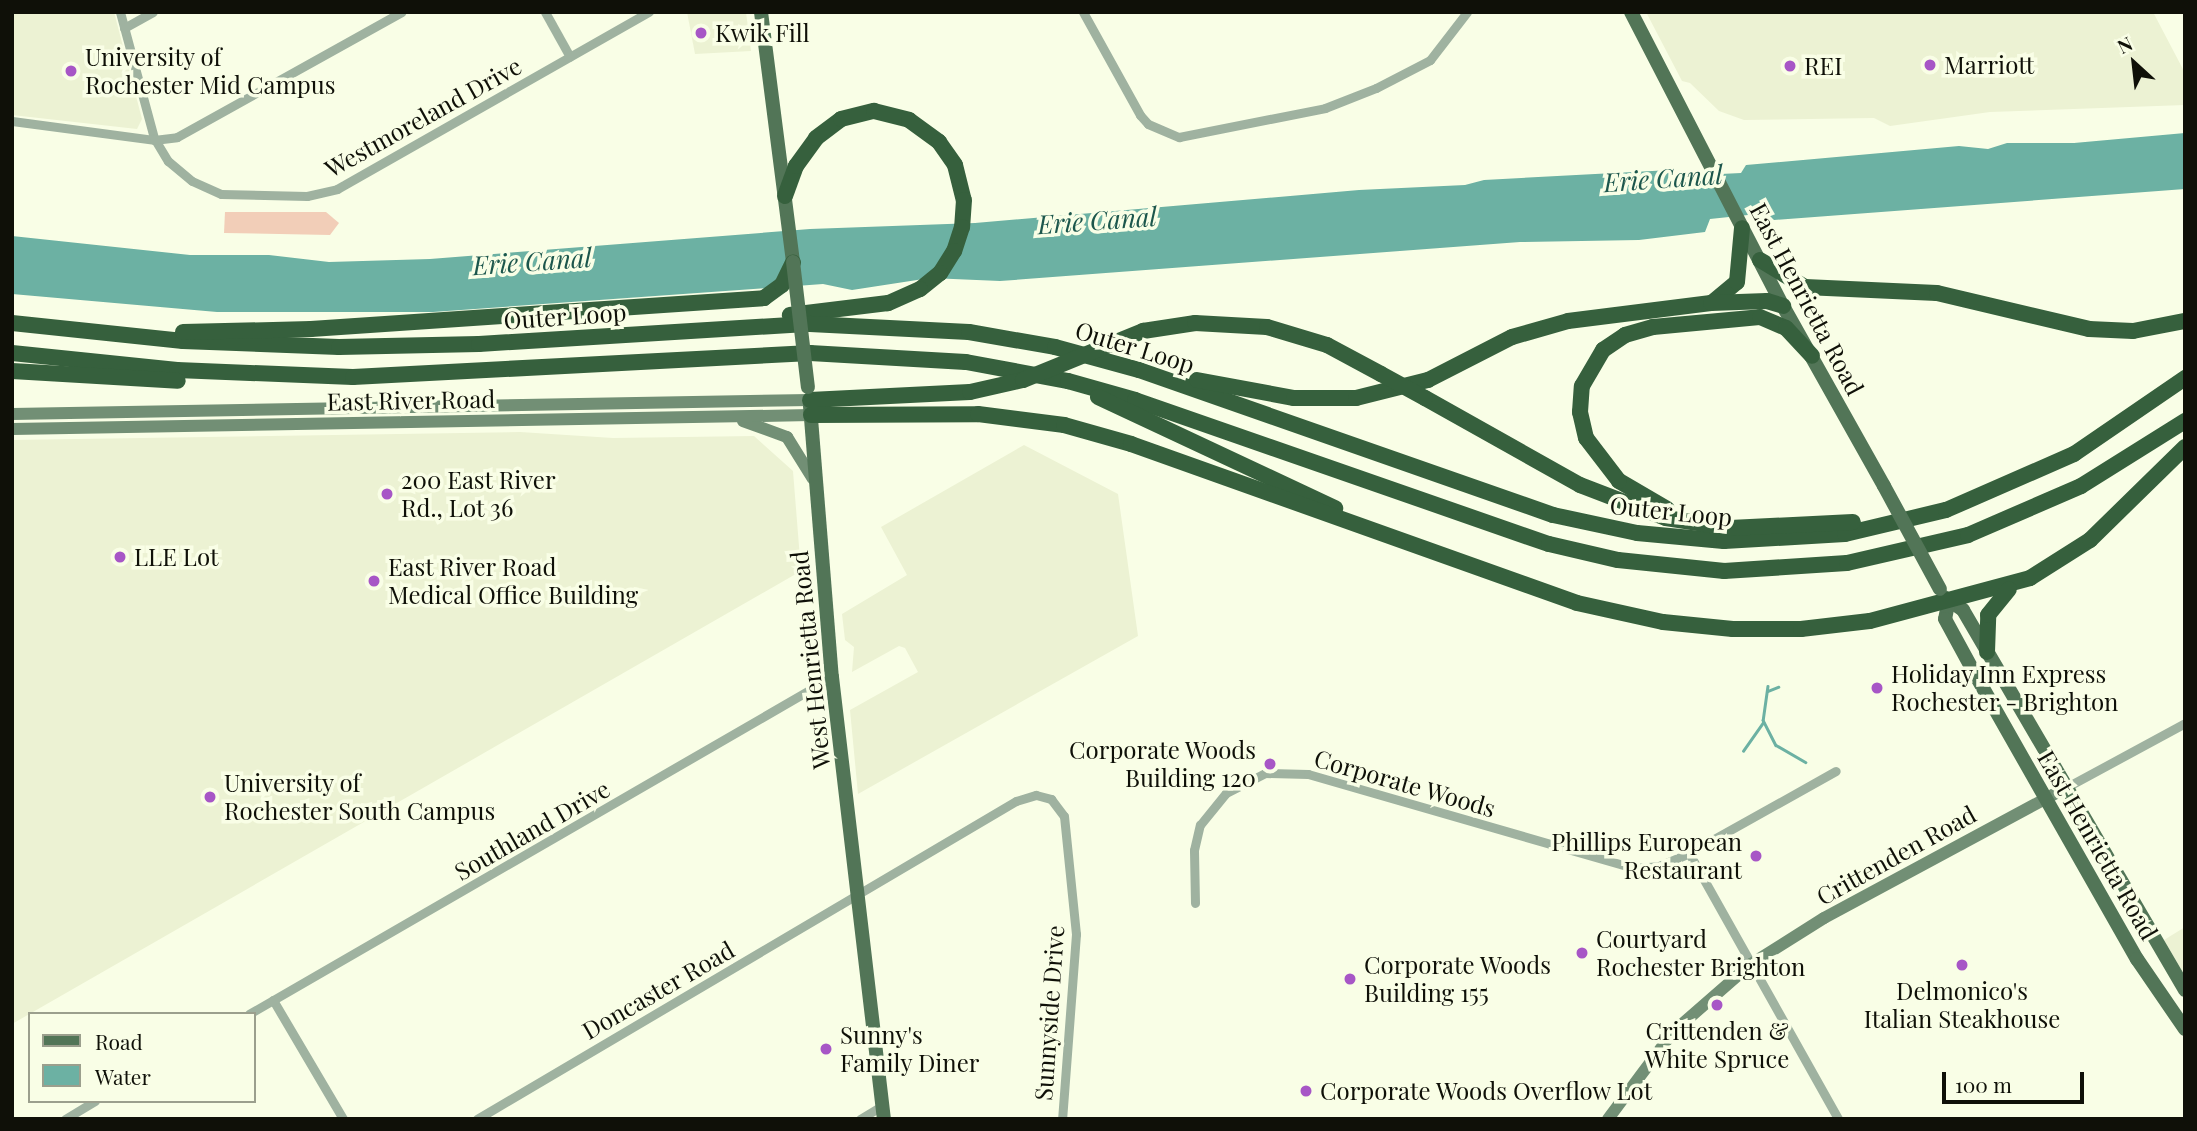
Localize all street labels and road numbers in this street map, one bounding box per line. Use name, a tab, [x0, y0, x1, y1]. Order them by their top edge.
street label: Westmoreland Drive	[320, 51, 526, 183]
street label: East Henrietta Road	[1744, 198, 1870, 400]
street label: Outer Loop	[502, 297, 628, 335]
street label: Outer Loop	[1072, 315, 1198, 379]
street label: East River Road	[326, 384, 496, 416]
street label: Outer Loop	[1608, 490, 1734, 532]
street label: West Henrietta Road	[784, 549, 836, 771]
street label: Corporate Woods	[1311, 743, 1499, 823]
street label: East Henrietta Road	[2032, 745, 2164, 945]
street label: Southland Drive	[449, 774, 615, 886]
street label: Crittenden Road	[1811, 799, 1981, 911]
street label: Sunnyside Drive	[1029, 924, 1069, 1102]
street label: Doncaster Road	[577, 935, 739, 1045]

